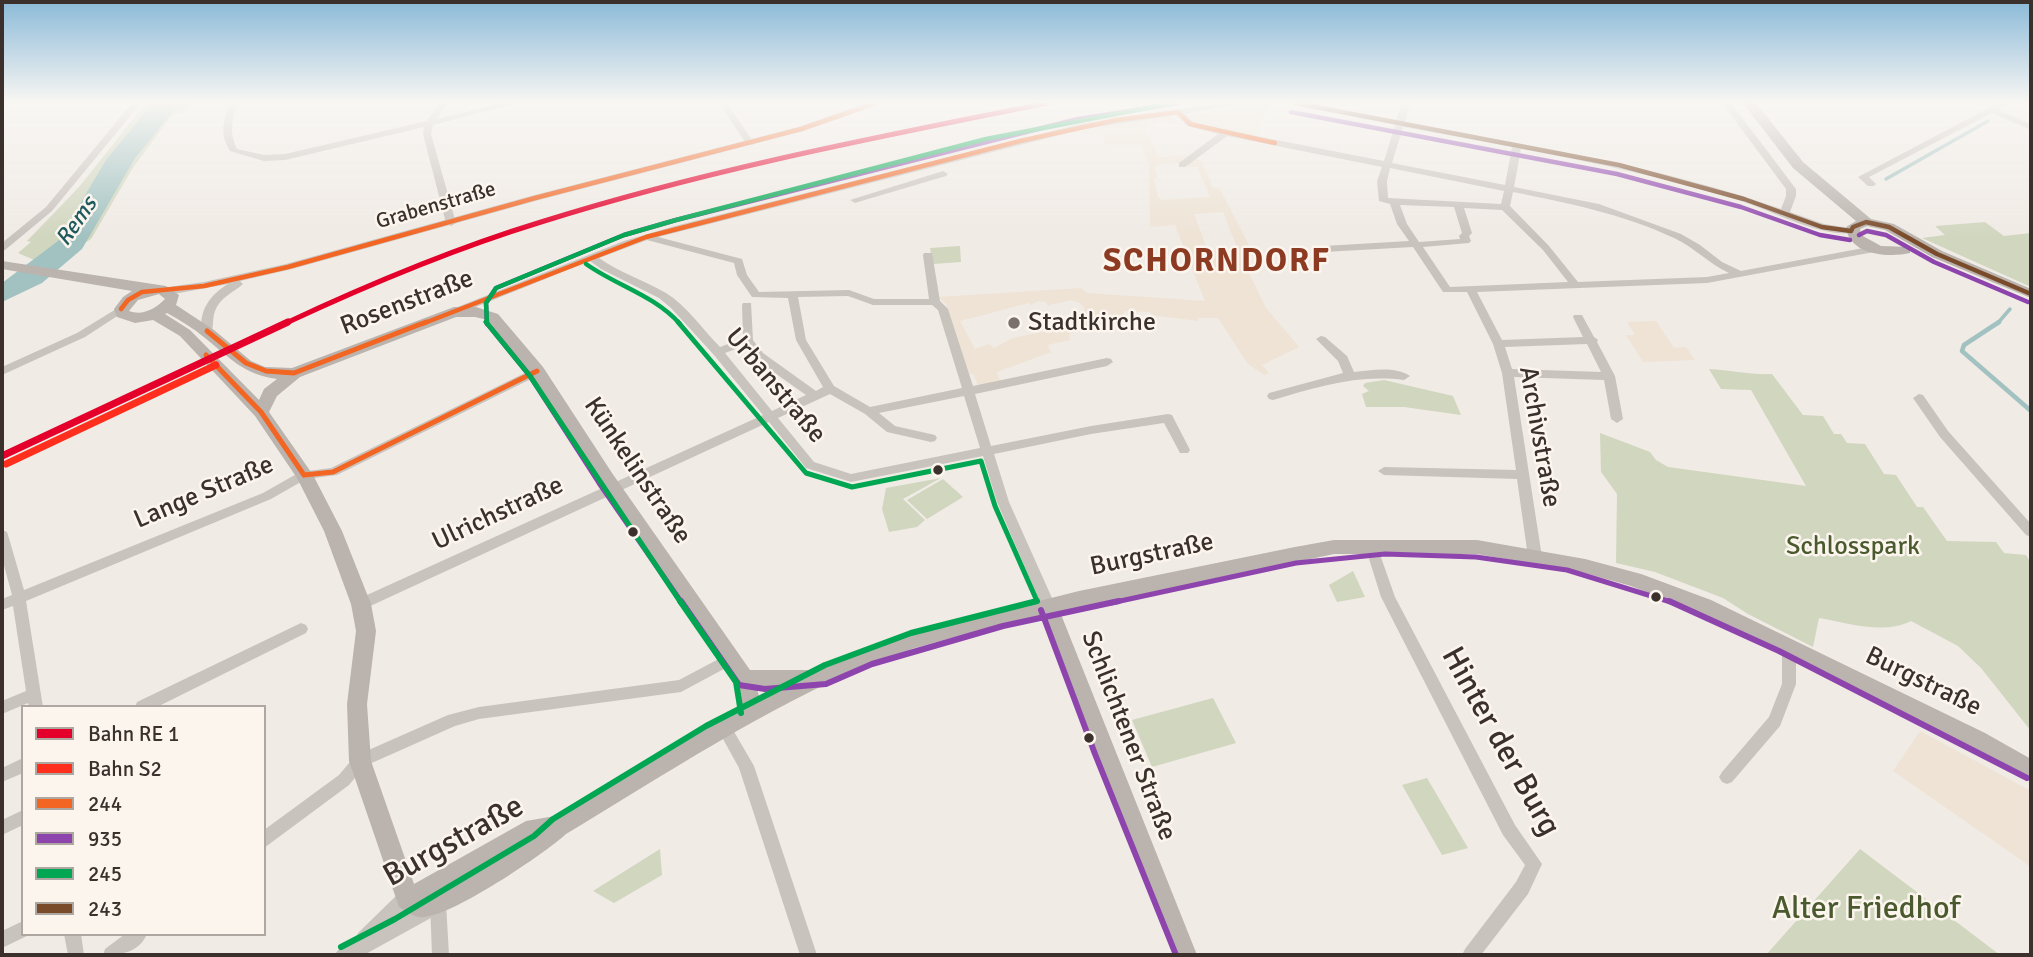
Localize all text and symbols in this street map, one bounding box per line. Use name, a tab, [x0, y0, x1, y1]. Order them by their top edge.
street label: Grabenstraße	[373, 177, 499, 235]
water label: Rems	[50, 192, 104, 252]
district label: SCHORNDORF	[1104, 242, 1330, 282]
street label: Rosenstraße	[336, 263, 478, 343]
place label: Stadtkirche	[1028, 307, 1156, 339]
marker: Stadtkirche	[1006, 315, 1022, 331]
street label: Urbanstraße	[718, 322, 832, 450]
street label: Archivstraße	[1511, 364, 1567, 510]
street label: Künkelinstraße	[577, 392, 697, 550]
street label: Lange Straße	[130, 450, 278, 536]
unlabelled marker	[931, 463, 945, 477]
street label: Ulrichstraße	[428, 470, 568, 558]
unlabelled marker	[626, 525, 640, 539]
street label: Burgstraße	[1087, 527, 1217, 583]
park label: Schlosspark	[1786, 531, 1920, 563]
unlabelled marker	[1649, 590, 1663, 604]
street label: Schlichtener Straße	[1074, 627, 1182, 845]
street label: Hinter der Burg	[1432, 641, 1568, 843]
street label: Burgstraße	[1860, 641, 1986, 723]
legend	[21, 705, 266, 936]
text: Bahn RE 1	[88, 721, 179, 747]
unlabelled marker	[1082, 731, 1096, 745]
text: Bahn S2	[88, 756, 162, 782]
street label: Burgstraße	[377, 788, 531, 896]
text: 244	[88, 791, 122, 817]
text: 935	[88, 826, 122, 852]
text: 245	[88, 861, 122, 887]
park label: Alter Friedhof	[1772, 891, 1960, 929]
text: 243	[88, 896, 122, 922]

